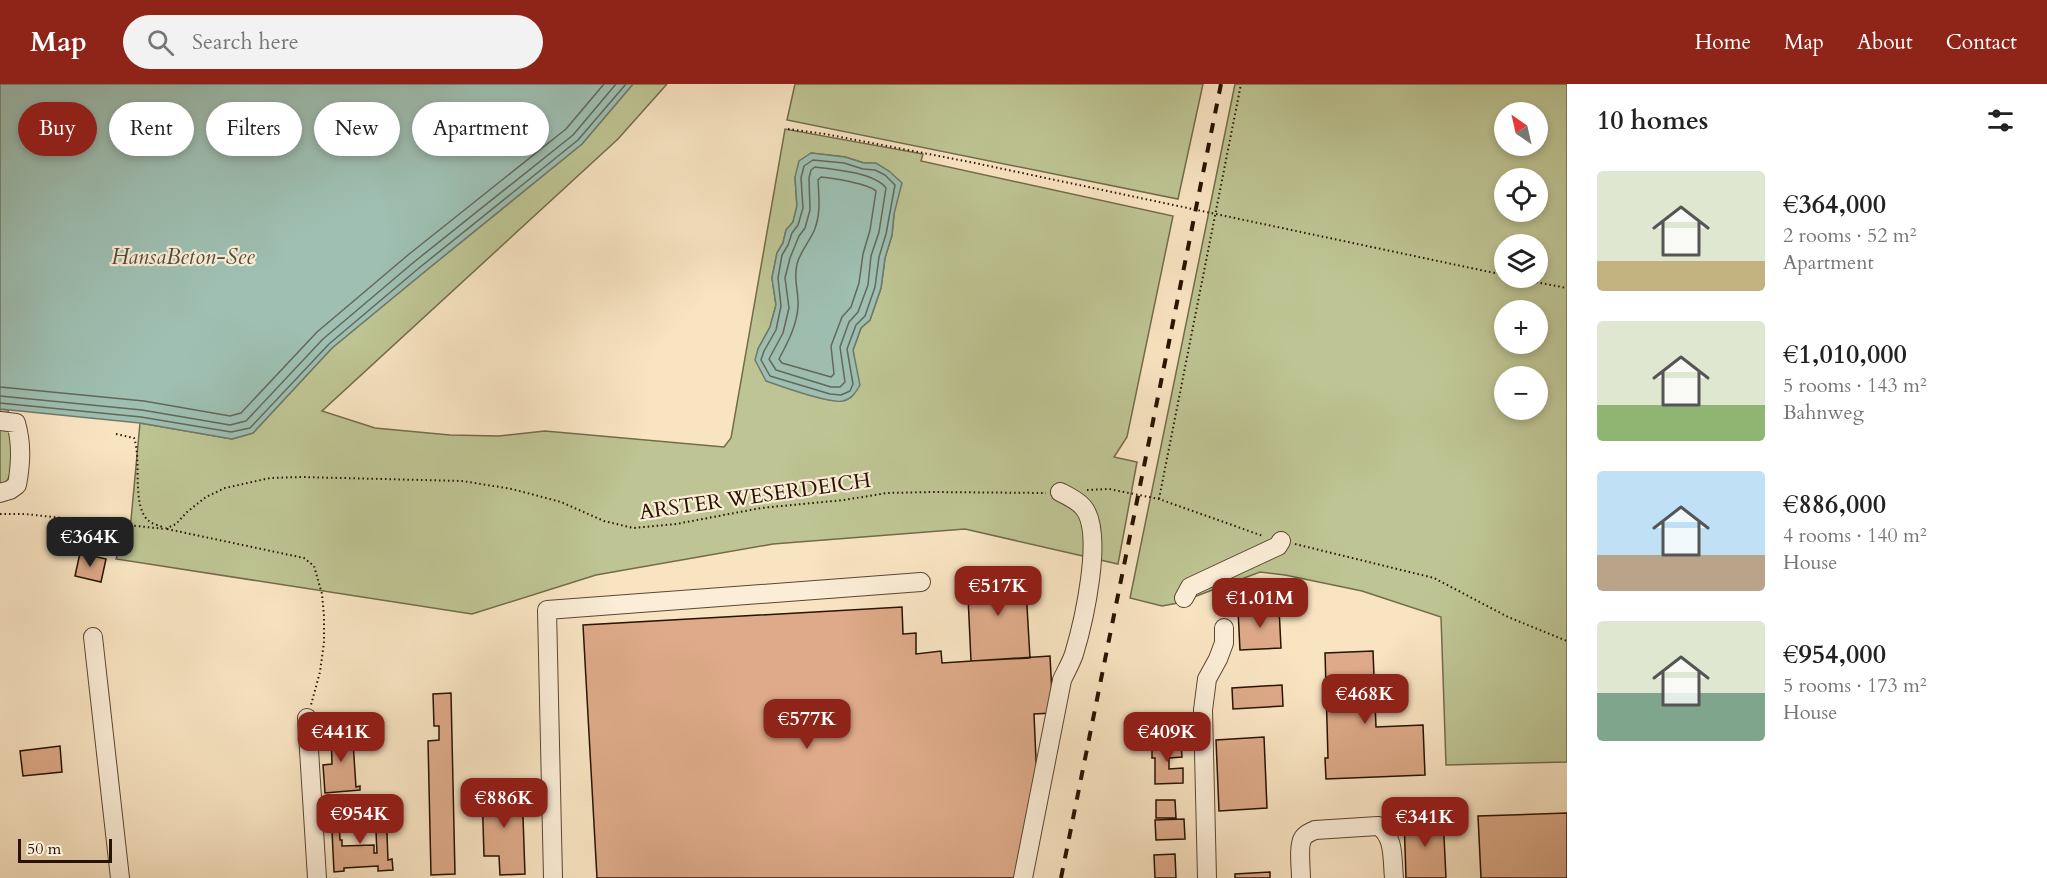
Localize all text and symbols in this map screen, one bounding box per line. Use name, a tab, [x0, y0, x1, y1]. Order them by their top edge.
search box	[123, 15, 543, 69]
text: Map	[30, 23, 87, 61]
icon: search	[144, 26, 177, 59]
text: Search here	[192, 27, 299, 57]
text: Home	[1695, 28, 1751, 57]
text: Map	[1784, 28, 1824, 57]
text: About	[1857, 28, 1913, 57]
text: Contact	[1946, 28, 2017, 57]
chip: Buy	[18, 102, 97, 156]
chip: Rent	[109, 102, 194, 156]
chip: Filters	[206, 102, 302, 156]
chip: New	[314, 102, 400, 156]
chip: Apartment	[412, 102, 549, 156]
north arrow	[1494, 102, 1548, 156]
map controls	[1494, 102, 1548, 420]
text: 10 homes	[1597, 103, 1708, 138]
icon: filters	[1984, 104, 2017, 137]
button: locate	[1494, 168, 1548, 222]
text: €364,000	[1783, 187, 1886, 222]
icon: home	[1645, 195, 1717, 267]
text: 2 rooms · 52 m²	[1783, 222, 1916, 249]
button: layers	[1494, 234, 1548, 288]
water label: HansaBeton-See	[111, 242, 255, 272]
text: Apartment	[1783, 249, 1874, 276]
button: +	[1494, 300, 1548, 354]
text: €1,010,000	[1783, 337, 1907, 372]
icon: home	[1645, 345, 1717, 417]
button: −	[1494, 366, 1548, 420]
text: 5 rooms · 143 m²	[1783, 372, 1927, 399]
text: Bahnweg	[1783, 399, 1864, 426]
street label: ARSTER WESERDEICH	[637, 466, 873, 527]
text: €886,000	[1783, 487, 1886, 522]
icon: home	[1645, 495, 1717, 567]
pin: €364K	[48, 517, 132, 568]
text: 4 rooms · 140 m²	[1783, 522, 1927, 549]
text: €364K	[61, 523, 119, 550]
text: House	[1783, 549, 1837, 576]
pin: €517K	[956, 566, 1040, 617]
text: €517K	[969, 572, 1027, 599]
pin: €1.01M	[1211, 578, 1309, 629]
text: €1.01M	[1226, 584, 1294, 611]
text: €954,000	[1783, 637, 1886, 672]
icon: home	[1645, 645, 1717, 717]
text: 5 rooms · 173 m²	[1783, 672, 1927, 699]
pin: €468K	[1323, 674, 1407, 725]
text: €468K	[1336, 680, 1394, 707]
pin: €577K	[765, 699, 849, 750]
text: House	[1783, 699, 1837, 726]
text: €577K	[778, 705, 836, 732]
pin: €441K	[299, 712, 383, 763]
pin: €409K	[1125, 712, 1209, 763]
text: €441K	[312, 718, 370, 745]
text: €409K	[1138, 718, 1196, 745]
pin: €886K	[462, 778, 546, 829]
text: €886K	[475, 784, 533, 811]
pin: €954K	[318, 794, 402, 845]
pin: €341K	[1383, 797, 1467, 848]
text: €954K	[331, 800, 389, 827]
text: €341K	[1396, 803, 1454, 830]
scale bar	[18, 836, 112, 864]
text: 50 m	[27, 838, 61, 860]

